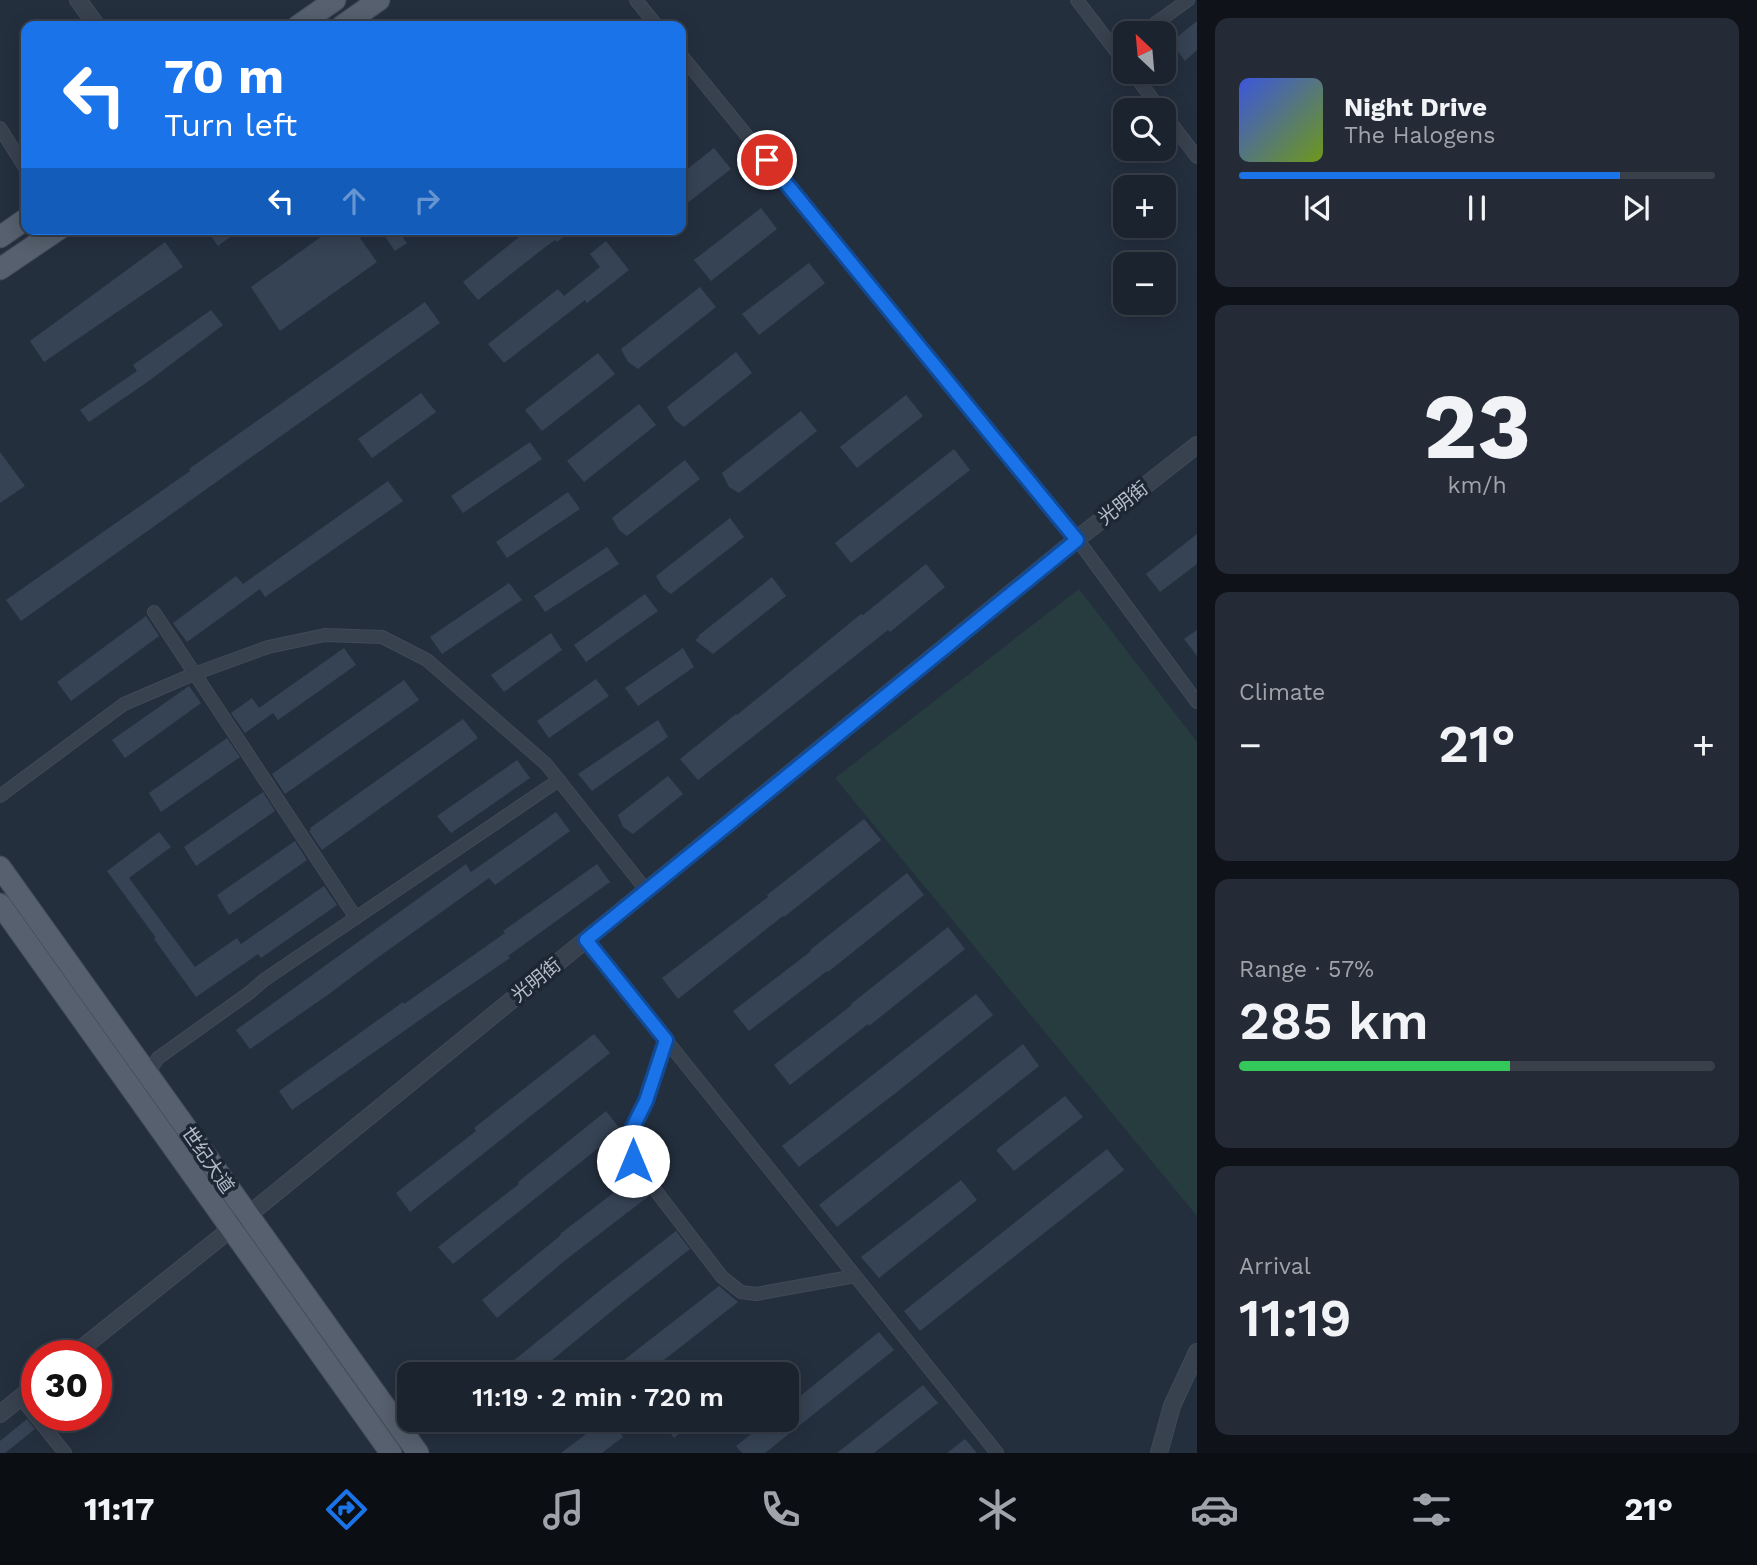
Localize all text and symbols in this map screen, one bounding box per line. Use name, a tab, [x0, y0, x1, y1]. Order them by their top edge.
north arrow	[1113, 21, 1176, 84]
map controls	[1113, 21, 1176, 315]
text: 70 m	[164, 47, 284, 105]
icon: left	[49, 49, 140, 140]
text: Night Drive	[1344, 92, 1487, 122]
button: search	[1113, 98, 1176, 161]
text: Turn left	[164, 106, 297, 144]
text: The Halogens	[1344, 122, 1495, 149]
pin	[737, 130, 797, 190]
icon: arrive	[748, 141, 786, 179]
button: +	[1113, 175, 1176, 238]
icon: left	[262, 182, 300, 220]
icon: ahead	[335, 182, 373, 220]
icon: right	[408, 182, 446, 220]
icon: previous	[1299, 189, 1337, 227]
icon: pause	[1458, 189, 1496, 227]
icon: next	[1617, 189, 1655, 227]
button: −	[1113, 252, 1176, 315]
text: 23	[1423, 373, 1531, 480]
text: km/h	[1447, 472, 1507, 499]
street label: 光明街	[1093, 476, 1153, 530]
text: Climate	[1239, 679, 1325, 706]
text: 21°	[1438, 714, 1516, 775]
text: −	[1239, 723, 1262, 767]
text: +	[1692, 723, 1715, 767]
street label: 光明街	[507, 953, 565, 1007]
text: Range · 57%	[1239, 956, 1374, 983]
text: 285 km	[1239, 991, 1429, 1052]
street label: 世纪大道	[177, 1122, 239, 1198]
position arrow	[596, 1124, 670, 1198]
text: Arrival	[1239, 1253, 1311, 1280]
text: 11:19	[1239, 1288, 1352, 1349]
speed limit sign: 30	[21, 1340, 112, 1431]
text: 11:19 · 2 min · 720 m	[472, 1382, 724, 1412]
icon: directions	[322, 1485, 371, 1534]
icon: music	[539, 1485, 588, 1534]
icon: phone	[756, 1485, 805, 1534]
icon: climate	[973, 1485, 1022, 1534]
icon: car	[1190, 1485, 1239, 1534]
icon: filters	[1407, 1485, 1456, 1534]
text: 11:17	[84, 1490, 154, 1528]
text: 21°	[1624, 1490, 1673, 1528]

